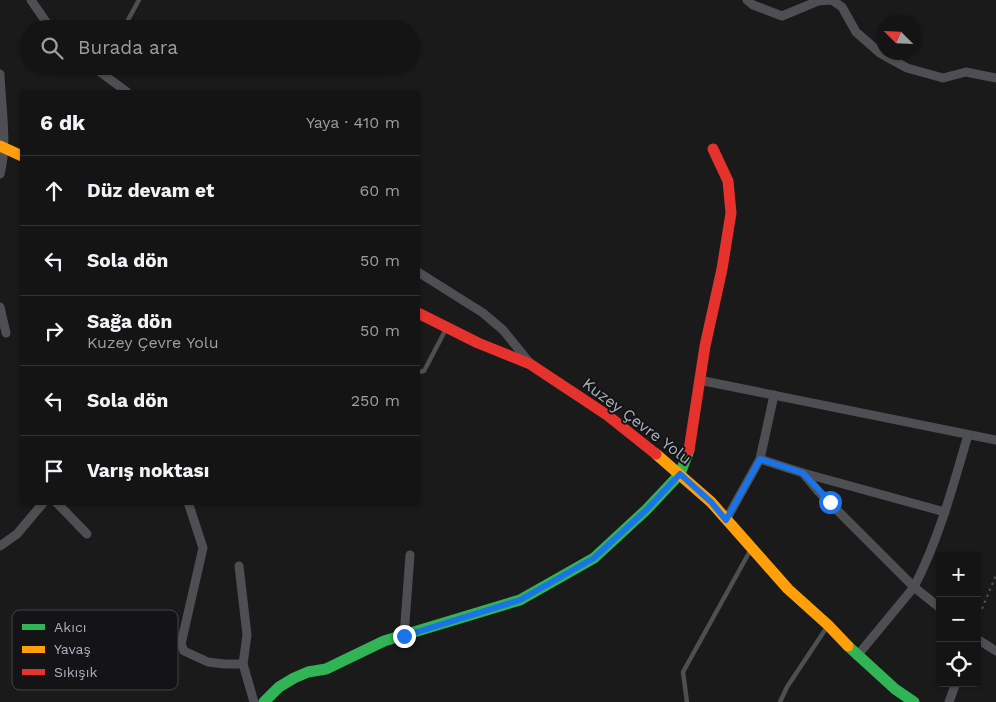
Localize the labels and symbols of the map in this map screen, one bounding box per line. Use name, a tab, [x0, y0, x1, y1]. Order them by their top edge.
north arrow	[876, 15, 921, 60]
street label: Kuzey Çevre Yolu	[579, 374, 695, 468]
route start	[819, 491, 842, 514]
legend	[12, 610, 178, 690]
text: Akıcı	[54, 619, 86, 635]
route end	[393, 625, 416, 648]
text: Yavaş	[54, 641, 91, 657]
text: Sıkışık	[54, 664, 97, 680]

